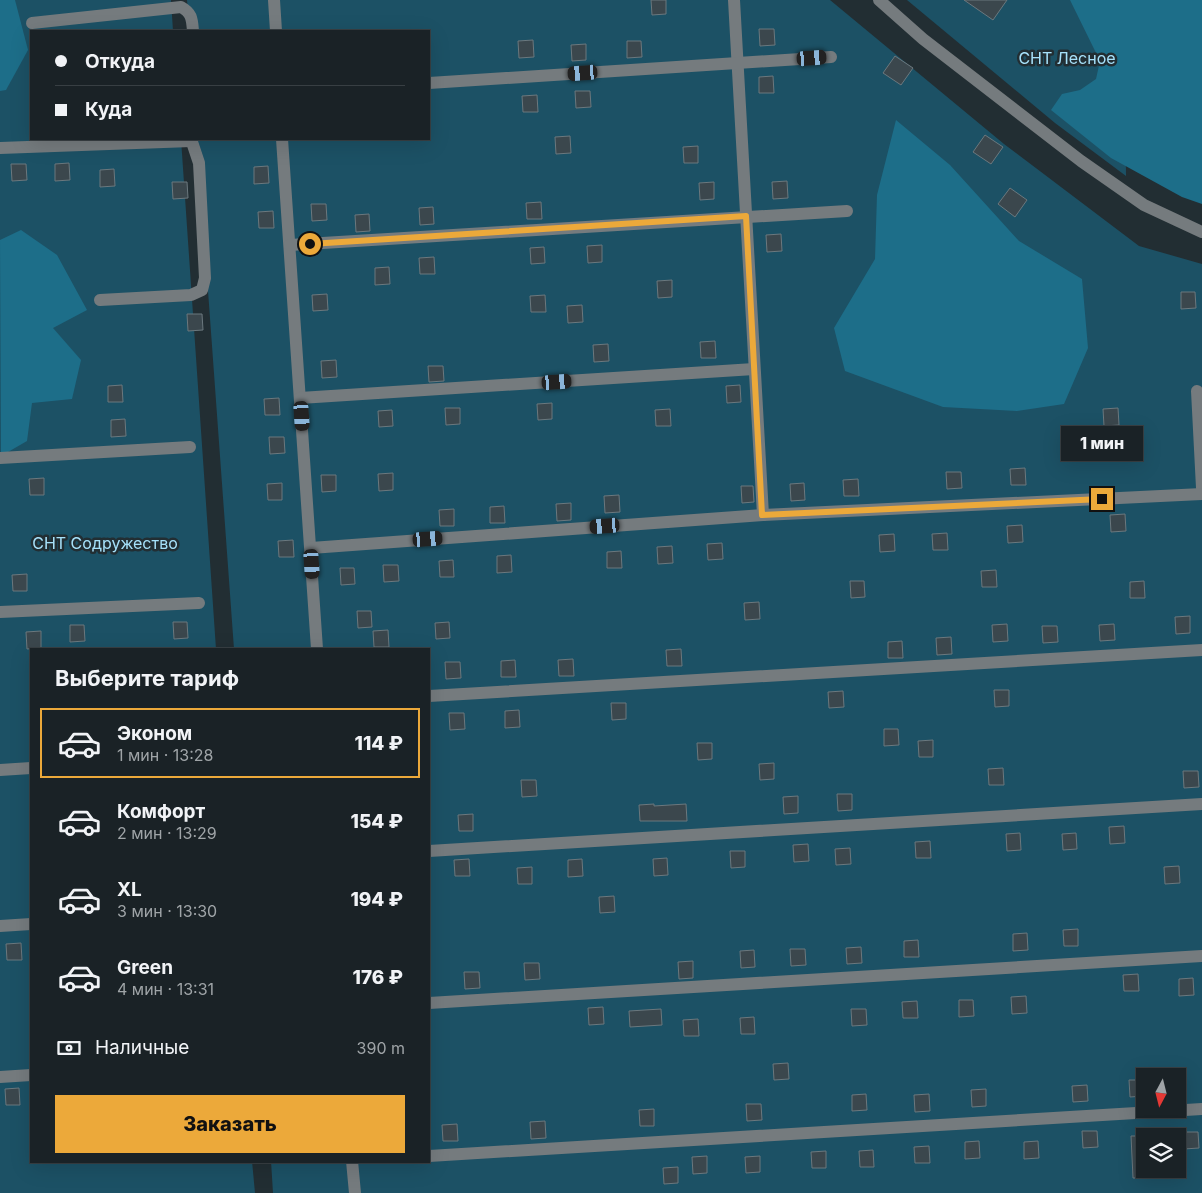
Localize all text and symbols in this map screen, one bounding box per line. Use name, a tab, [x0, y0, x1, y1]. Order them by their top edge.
park label: СНТ Лесное	[1018, 48, 1116, 68]
car	[796, 49, 827, 67]
text: Откуда	[85, 50, 155, 73]
car	[567, 64, 598, 82]
text: Куда	[85, 98, 132, 121]
route start	[299, 233, 321, 255]
car	[541, 373, 572, 391]
car	[293, 401, 310, 431]
callout: 1 мин	[1061, 426, 1143, 462]
text: 1 мин	[1080, 433, 1124, 453]
route end	[1091, 488, 1113, 510]
car	[589, 517, 620, 535]
car	[412, 530, 443, 548]
park label: СНТ Содружество	[32, 533, 178, 553]
car	[303, 549, 320, 579]
text: Выберите тариф	[55, 665, 239, 691]
icon: car	[57, 721, 102, 766]
text: Эконом	[117, 722, 192, 745]
text: 114 ₽	[355, 732, 403, 755]
text: 1 мин · 13:28	[117, 745, 214, 765]
icon: car	[57, 799, 102, 844]
text: Комфорт	[117, 800, 205, 823]
text: 154 ₽	[351, 810, 403, 833]
text: 2 мин · 13:29	[117, 823, 217, 843]
icon: car	[57, 877, 102, 922]
text: XL	[117, 878, 142, 901]
text: 194 ₽	[350, 888, 403, 911]
text: 3 мин · 13:30	[117, 901, 217, 921]
icon: car	[57, 955, 102, 1000]
text: Green	[117, 956, 173, 979]
text: 176 ₽	[353, 966, 403, 989]
text: 4 мин · 13:31	[117, 979, 214, 999]
icon: cash	[55, 1034, 83, 1062]
text: Наличные	[95, 1036, 189, 1059]
text: 390 m	[357, 1038, 405, 1058]
north arrow	[1136, 1068, 1186, 1118]
map controls	[1136, 1068, 1186, 1178]
button: Заказать	[55, 1095, 405, 1153]
button: layers	[1136, 1128, 1186, 1178]

